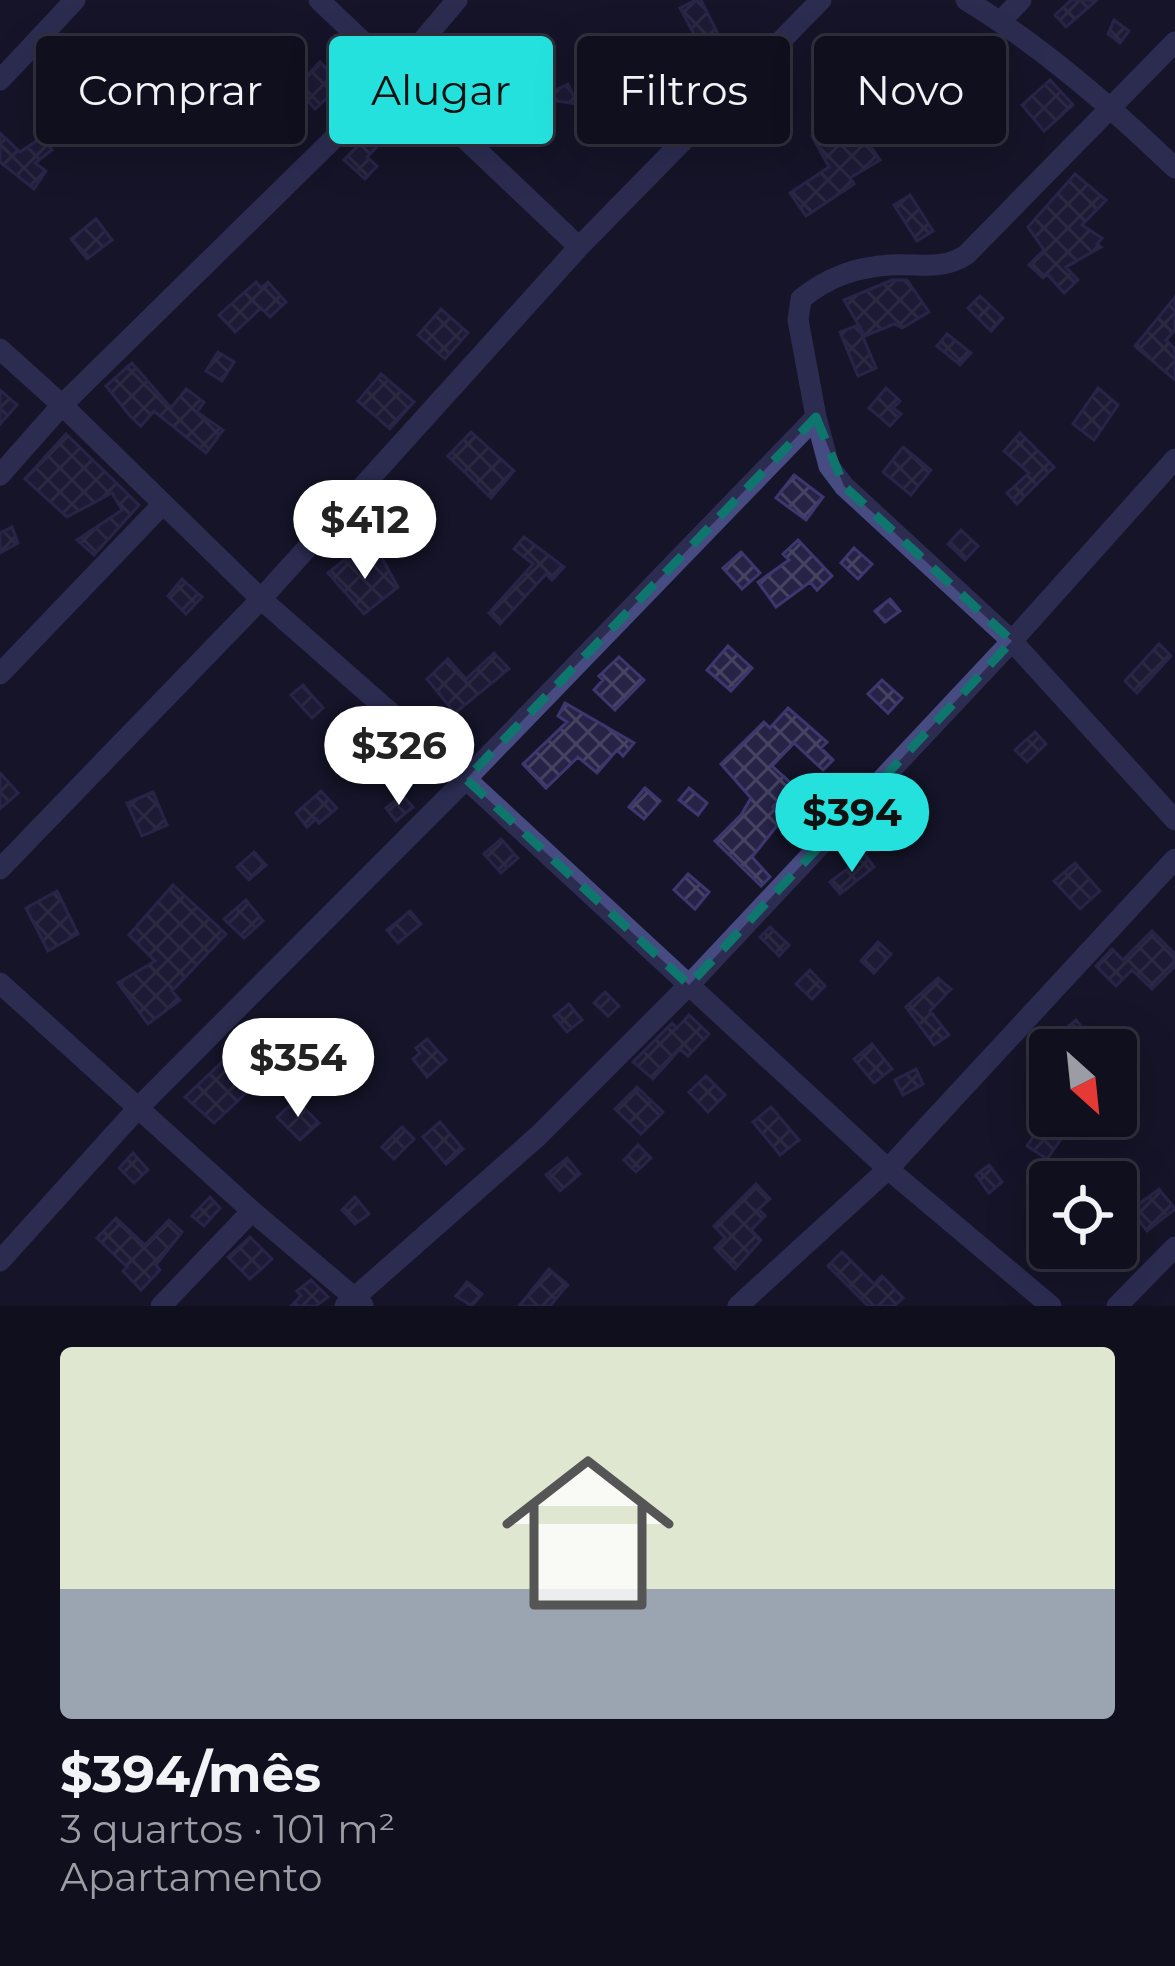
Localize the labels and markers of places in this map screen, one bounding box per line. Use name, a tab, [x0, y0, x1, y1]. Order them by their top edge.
pin: $412	[294, 480, 436, 582]
pin: $326	[328, 706, 470, 808]
pin: $394	[781, 773, 923, 875]
pin: $354	[227, 1018, 369, 1120]

